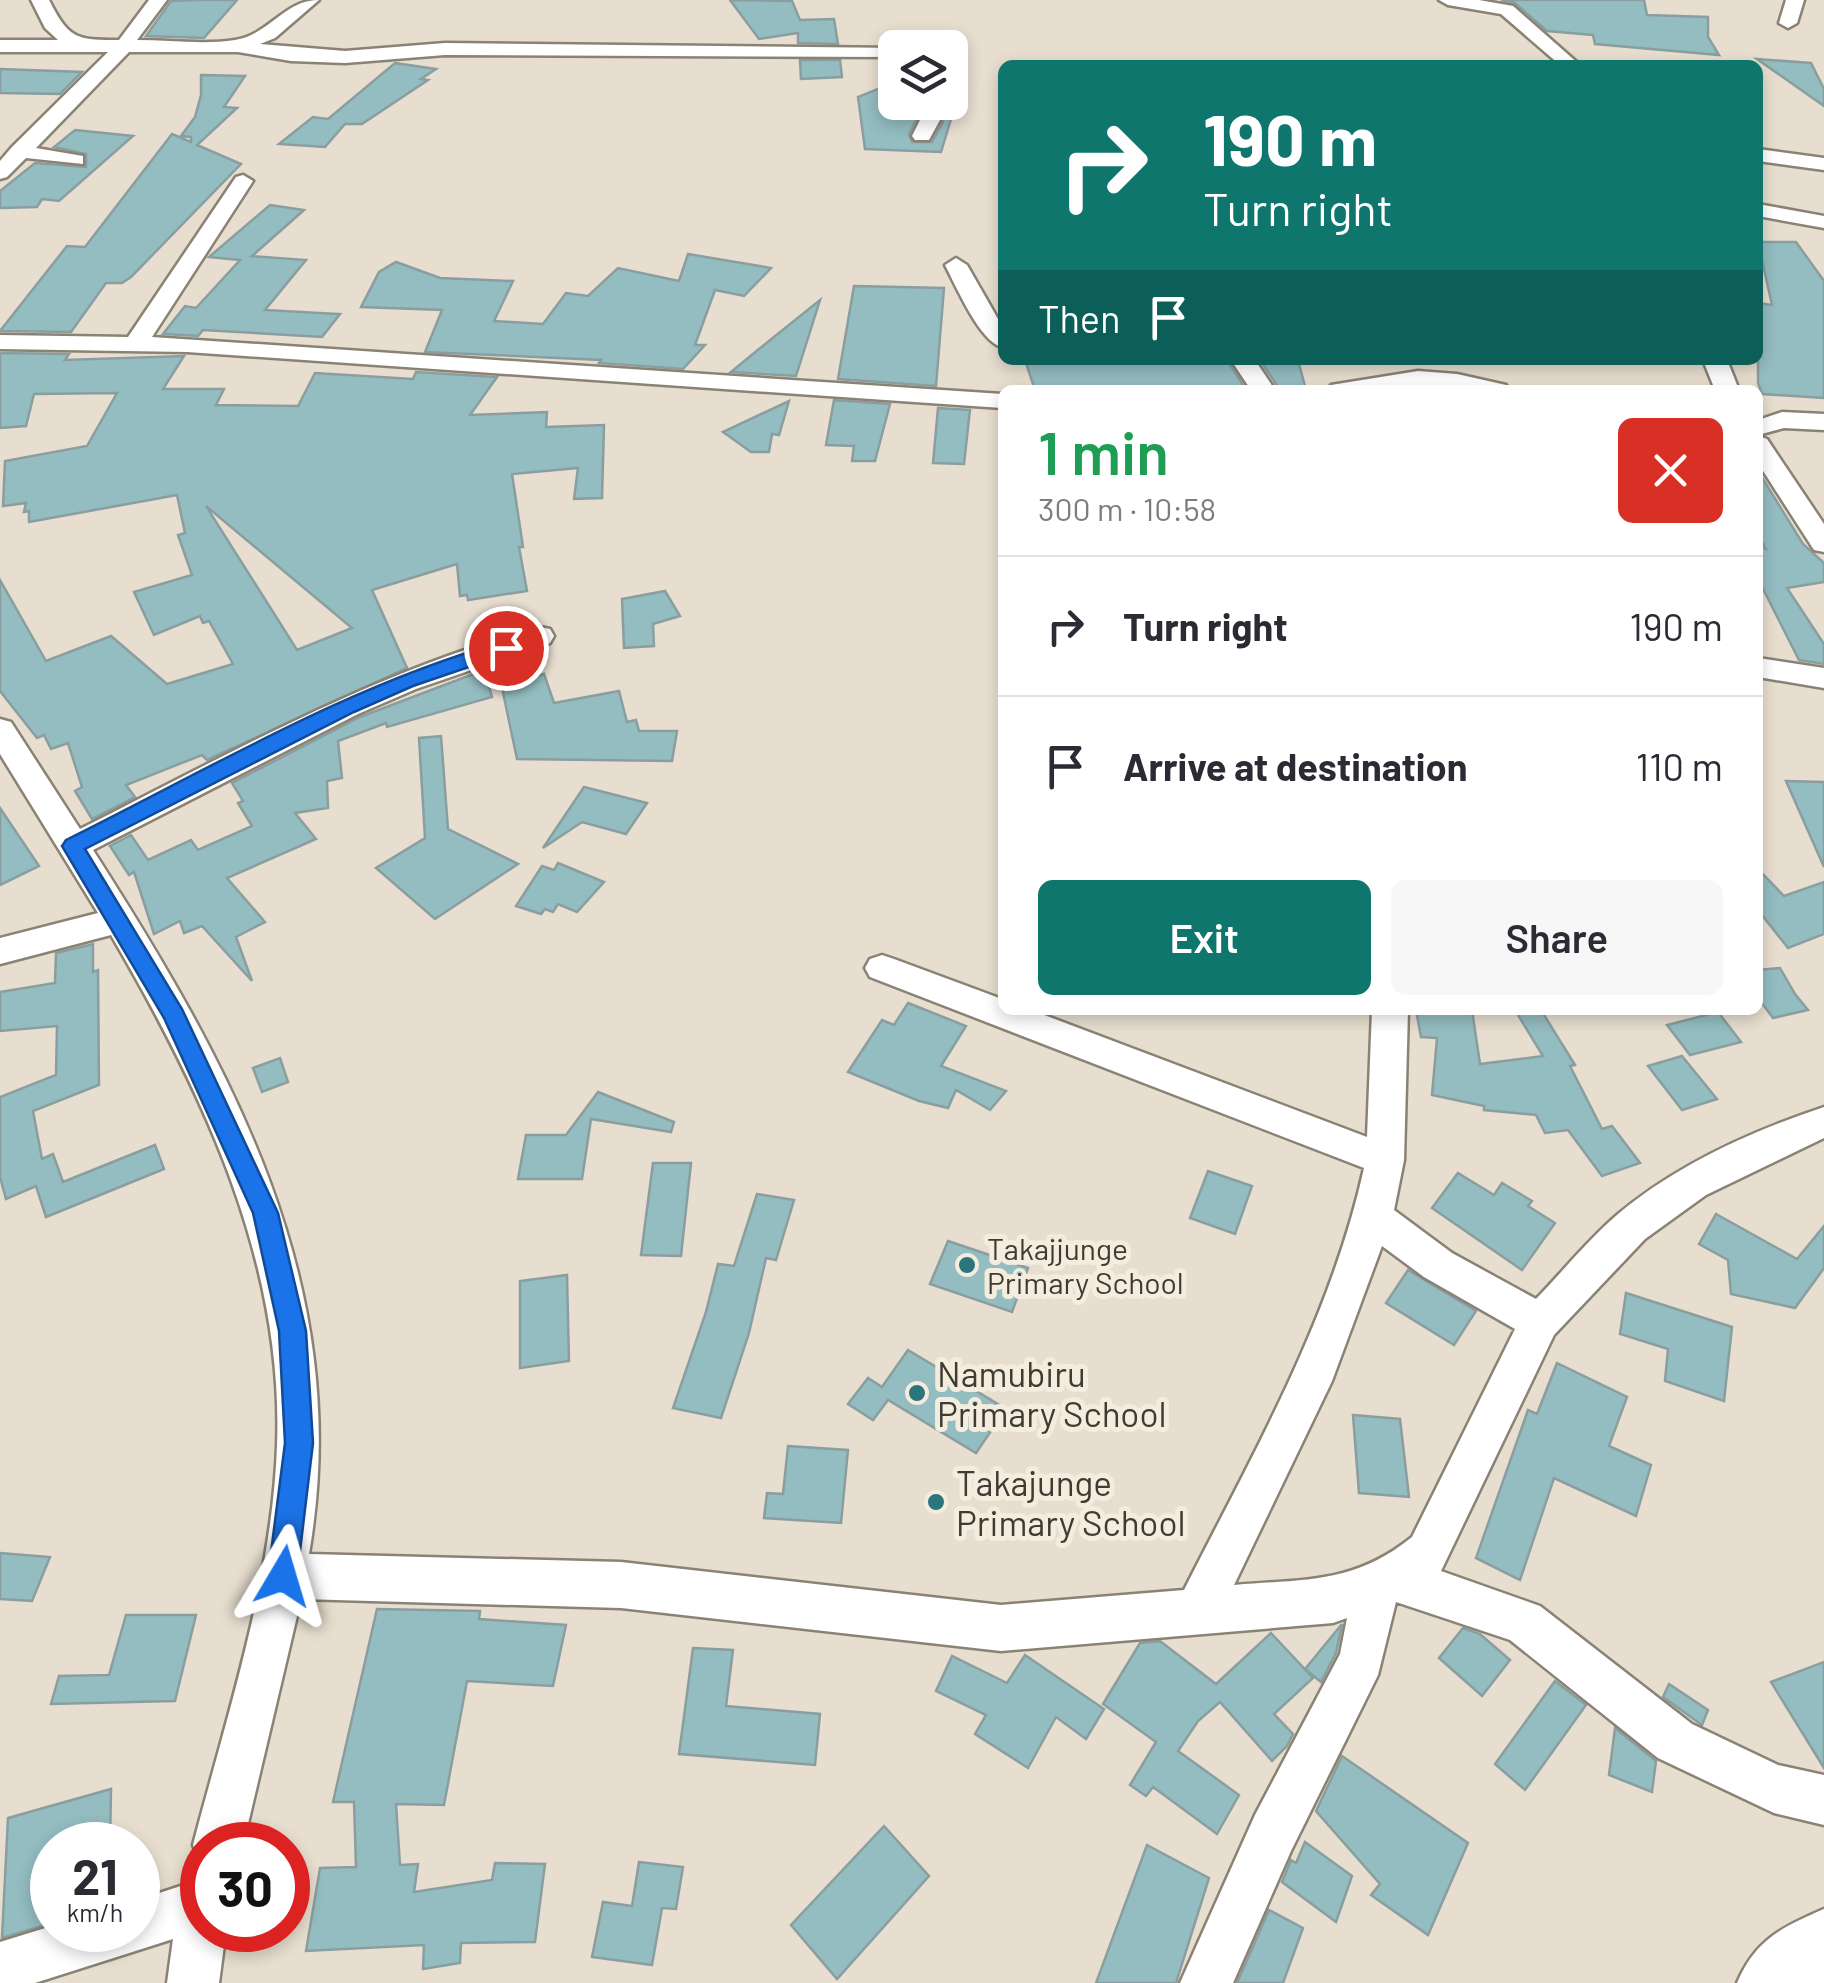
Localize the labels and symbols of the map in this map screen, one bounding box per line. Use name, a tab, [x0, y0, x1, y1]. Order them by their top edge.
pin	[464, 606, 549, 691]
place label: Takajjunge Primary School	[987, 1230, 1184, 1300]
marker: Takajjunge Primary School	[956, 1254, 978, 1276]
place label: Namubiru Primary School	[937, 1352, 1167, 1434]
marker: Namubiru Primary School	[906, 1382, 928, 1404]
place label: Takajunge Primary School	[956, 1461, 1186, 1543]
marker: Takajunge Primary School	[925, 1491, 947, 1513]
position arrow	[231, 1524, 335, 1628]
speed limit sign: 30	[180, 1822, 310, 1952]

